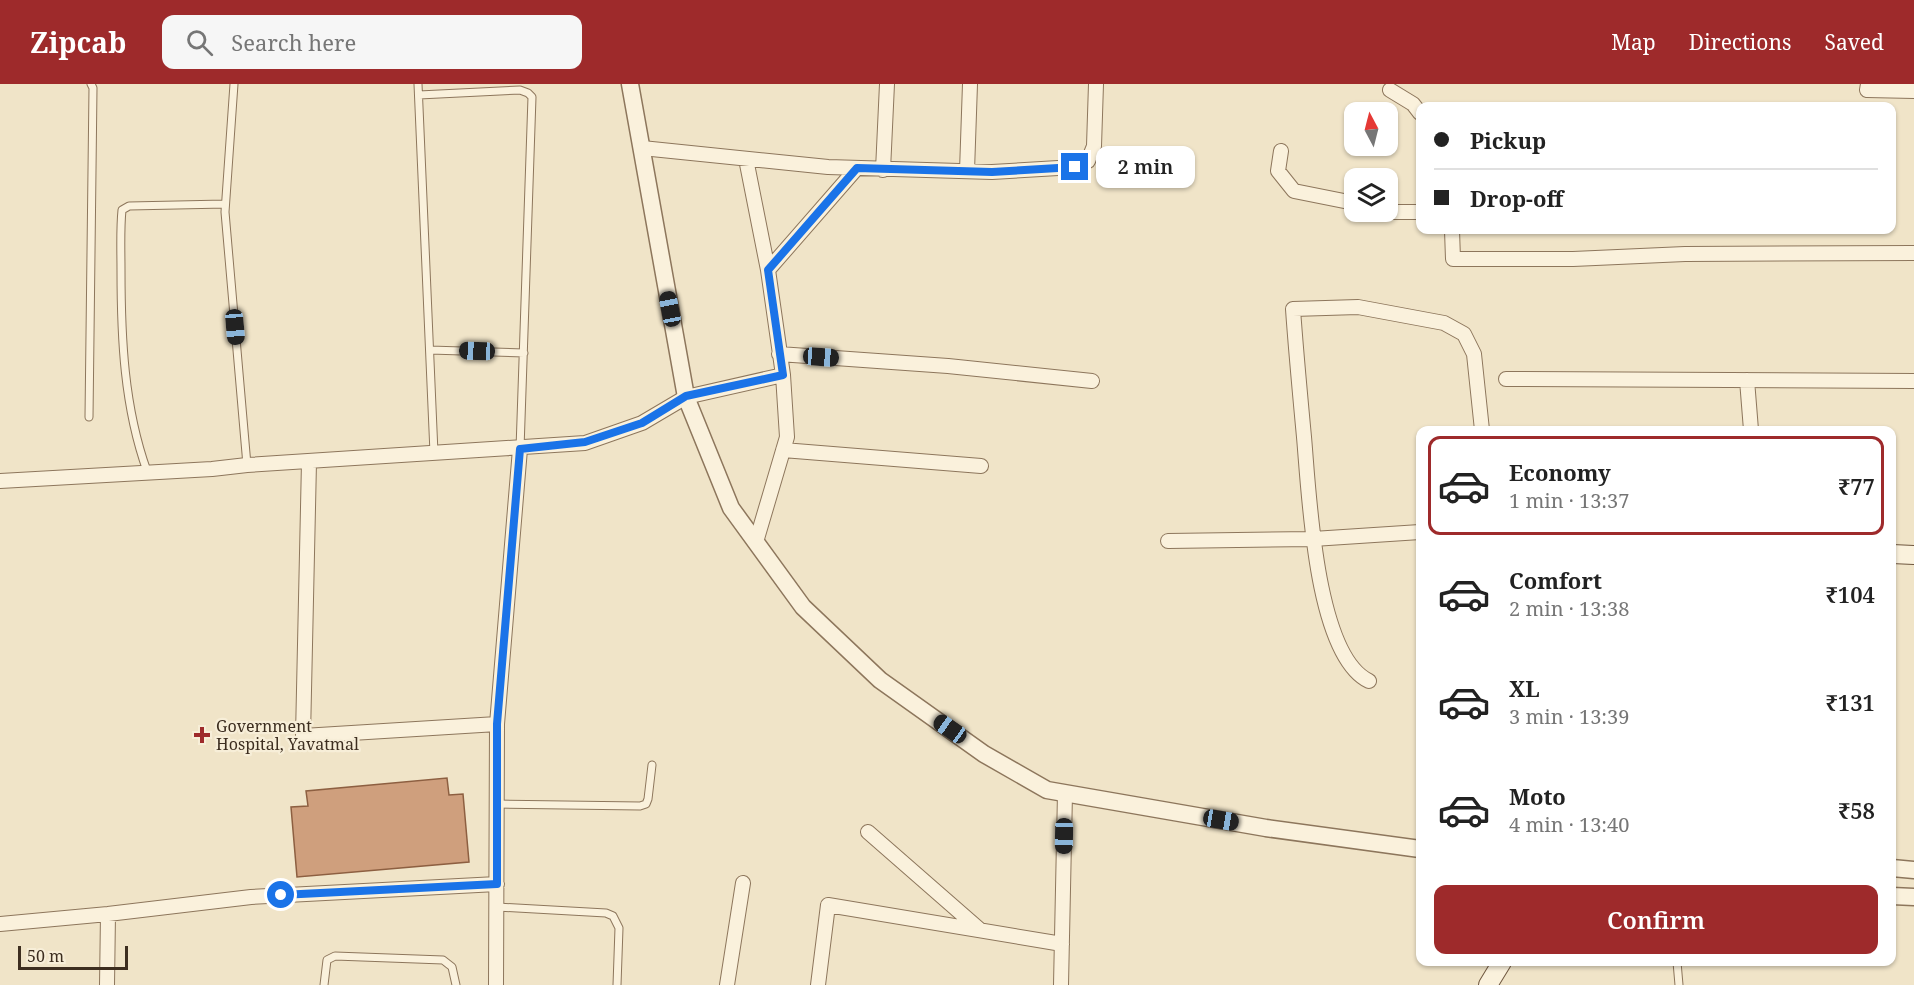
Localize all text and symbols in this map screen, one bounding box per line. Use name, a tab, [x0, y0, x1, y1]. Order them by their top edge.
search box	[162, 15, 582, 69]
text: Zipcab	[30, 23, 126, 61]
icon: search	[183, 26, 216, 59]
text: Search here	[231, 27, 356, 57]
text: Map	[1611, 28, 1656, 56]
text: Directions	[1689, 28, 1791, 56]
text: Saved	[1824, 28, 1884, 56]
north arrow	[1344, 102, 1398, 156]
map controls	[1344, 102, 1398, 222]
text: Pickup	[1470, 125, 1546, 155]
callout: 2 min	[1096, 146, 1195, 188]
route end	[1061, 153, 1088, 180]
text: 2 min	[1118, 153, 1173, 180]
button: layers	[1344, 168, 1398, 222]
text: Drop-off	[1470, 183, 1563, 213]
car	[658, 290, 682, 328]
car	[224, 308, 246, 346]
car	[459, 341, 495, 361]
car	[802, 347, 840, 367]
text: Economy	[1509, 457, 1611, 487]
icon: car	[1437, 459, 1491, 513]
text: ₹77	[1838, 471, 1875, 501]
text: 1 min · 13:37	[1509, 487, 1629, 514]
text: Comfort	[1509, 565, 1602, 595]
icon: car	[1437, 567, 1491, 621]
text: ₹104	[1826, 579, 1875, 609]
text: 2 min · 13:38	[1509, 595, 1629, 622]
text: XL	[1509, 673, 1540, 703]
icon: car	[1437, 675, 1491, 729]
text: ₹131	[1826, 687, 1875, 717]
text: 3 min · 13:39	[1509, 703, 1629, 730]
car	[930, 711, 970, 747]
place label: Government Hospital, Yavatmal	[216, 715, 359, 755]
marker: Government Hospital, Yavatmal	[193, 726, 211, 744]
text: Moto	[1509, 781, 1566, 811]
icon: car	[1437, 783, 1491, 837]
text: ₹58	[1838, 795, 1875, 825]
car	[1202, 808, 1240, 832]
text: 4 min · 13:40	[1509, 811, 1629, 838]
car	[1055, 818, 1073, 854]
route start	[267, 881, 294, 908]
button: Confirm	[1434, 885, 1878, 954]
scale bar	[18, 943, 128, 970]
text: 50 m	[27, 945, 64, 967]

